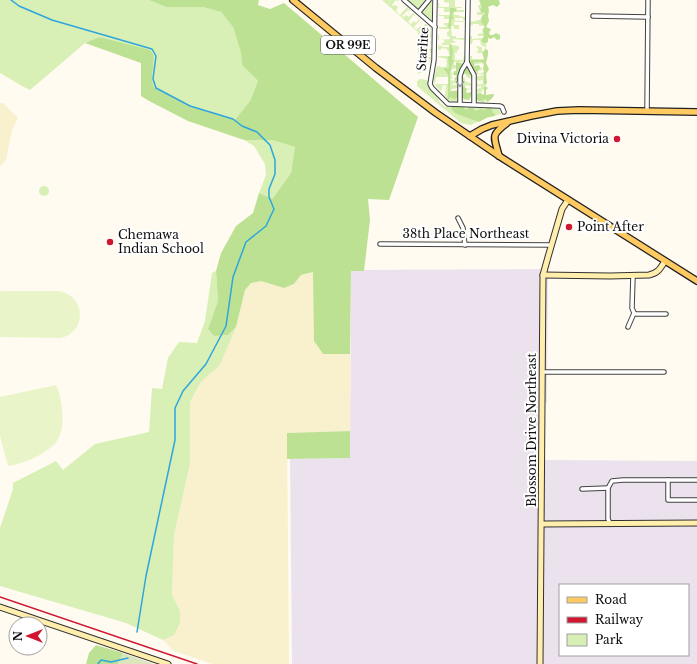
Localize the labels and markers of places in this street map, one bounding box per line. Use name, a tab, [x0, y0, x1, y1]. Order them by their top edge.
place label: Divina Victoria	[517, 131, 609, 146]
marker: Divina Victoria	[612, 134, 622, 144]
place label: Point After	[577, 219, 644, 234]
marker: Point After	[564, 222, 574, 232]
place label: Chemawa Indian School	[118, 227, 204, 256]
marker: Chemawa Indian School	[105, 237, 115, 247]

